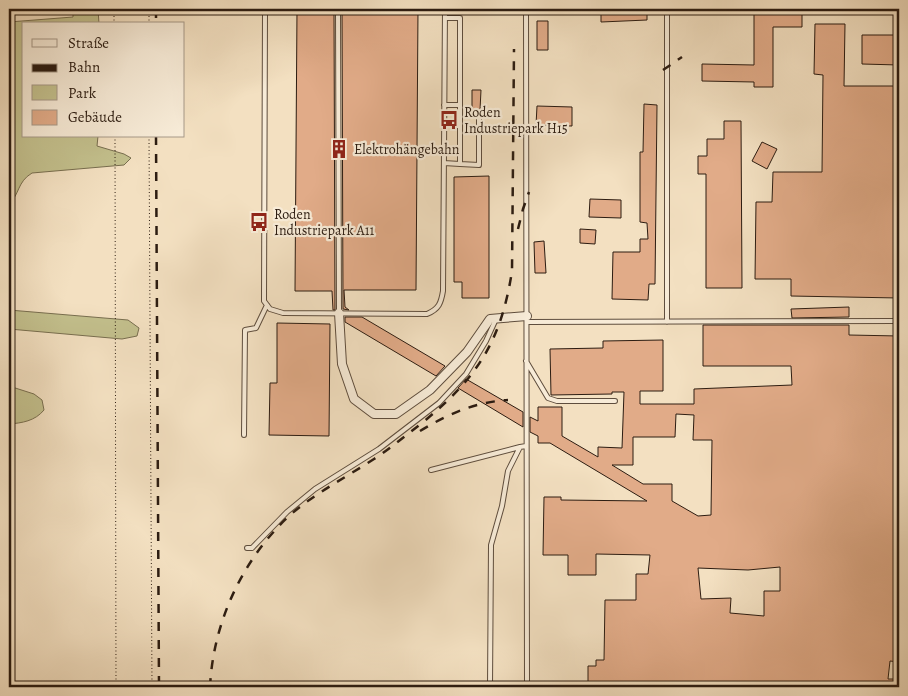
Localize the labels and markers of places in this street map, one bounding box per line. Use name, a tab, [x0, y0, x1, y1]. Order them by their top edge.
place label: Roden Industriepark H15	[464, 103, 568, 138]
bus stop icon: Roden Industriepark H15	[438, 109, 460, 131]
building icon: Elektrohängebahn	[328, 138, 350, 160]
place label: Elektrohängebahn	[354, 140, 460, 159]
place label: Roden Industriepark A11	[274, 205, 374, 240]
bus stop icon: Roden Industriepark A11	[248, 211, 270, 233]

